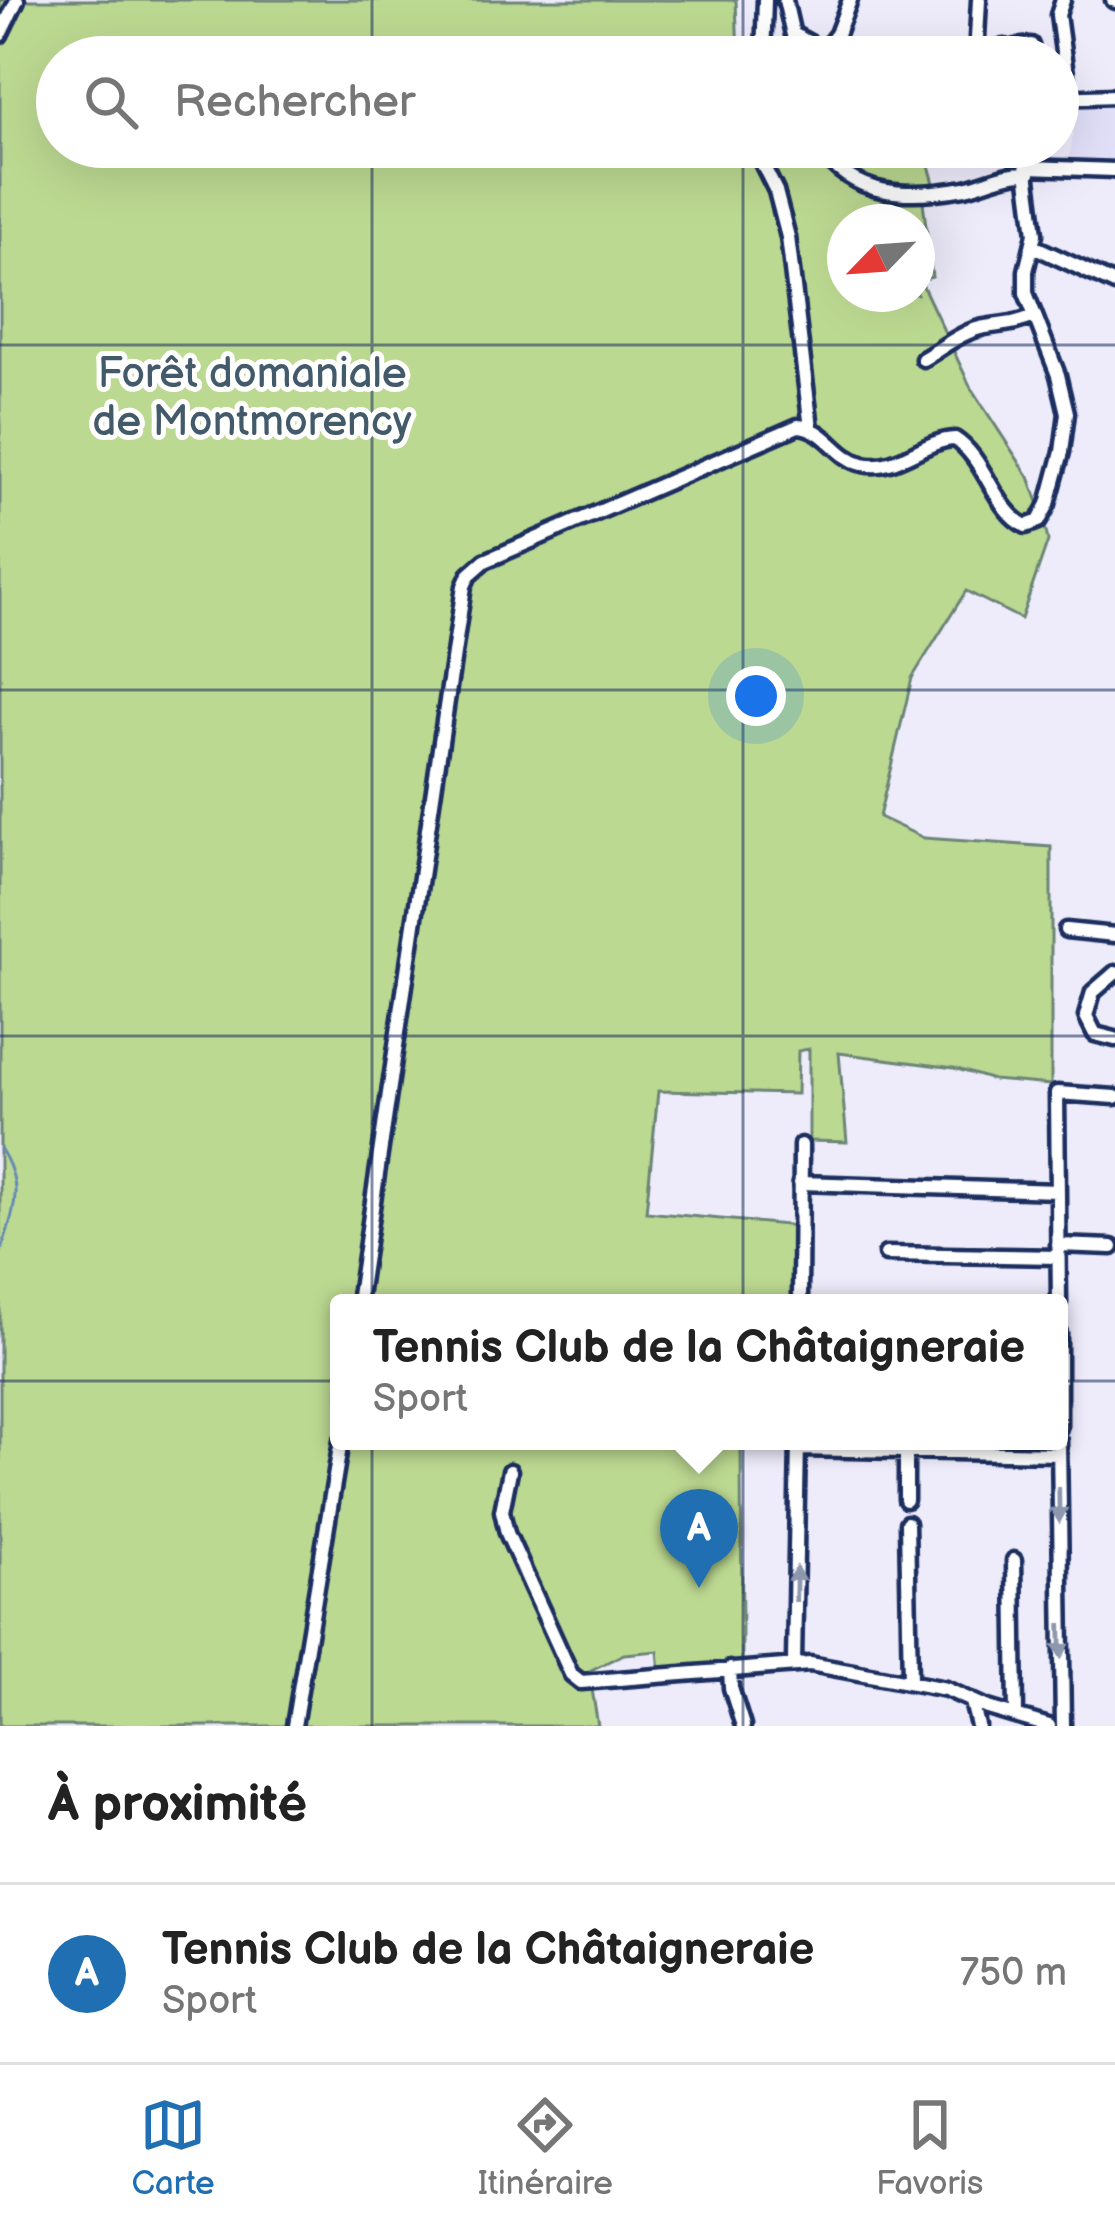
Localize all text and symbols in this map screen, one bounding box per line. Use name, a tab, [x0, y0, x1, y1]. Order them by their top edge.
search box	[36, 36, 1079, 168]
icon: search	[78, 69, 144, 135]
text: Rechercher	[174, 75, 415, 130]
north arrow	[827, 204, 935, 312]
park label: Forêt domaniale de Montmorency	[92, 349, 412, 448]
your location	[726, 666, 786, 726]
popup	[330, 1294, 1068, 1450]
text: Tennis Club de la Châtaigneraie	[373, 1321, 1025, 1376]
text: Sport	[373, 1376, 468, 1423]
one-way arrow	[1049, 1487, 1069, 1525]
pin: A	[660, 1489, 738, 1588]
one-way arrow	[786, 1564, 805, 1602]
one-way arrow	[1051, 1623, 1070, 1661]
text: À proximité	[48, 1774, 307, 1835]
text: Tennis Club de la Châtaigneraie	[162, 1923, 814, 1978]
text: A	[75, 1950, 99, 1997]
text: 750 m	[960, 1950, 1067, 1997]
text: Sport	[162, 1978, 257, 2025]
tab: Carte	[132, 2092, 215, 2204]
tab: Itinéraire	[478, 2092, 613, 2204]
tab: Favoris	[876, 2092, 983, 2204]

